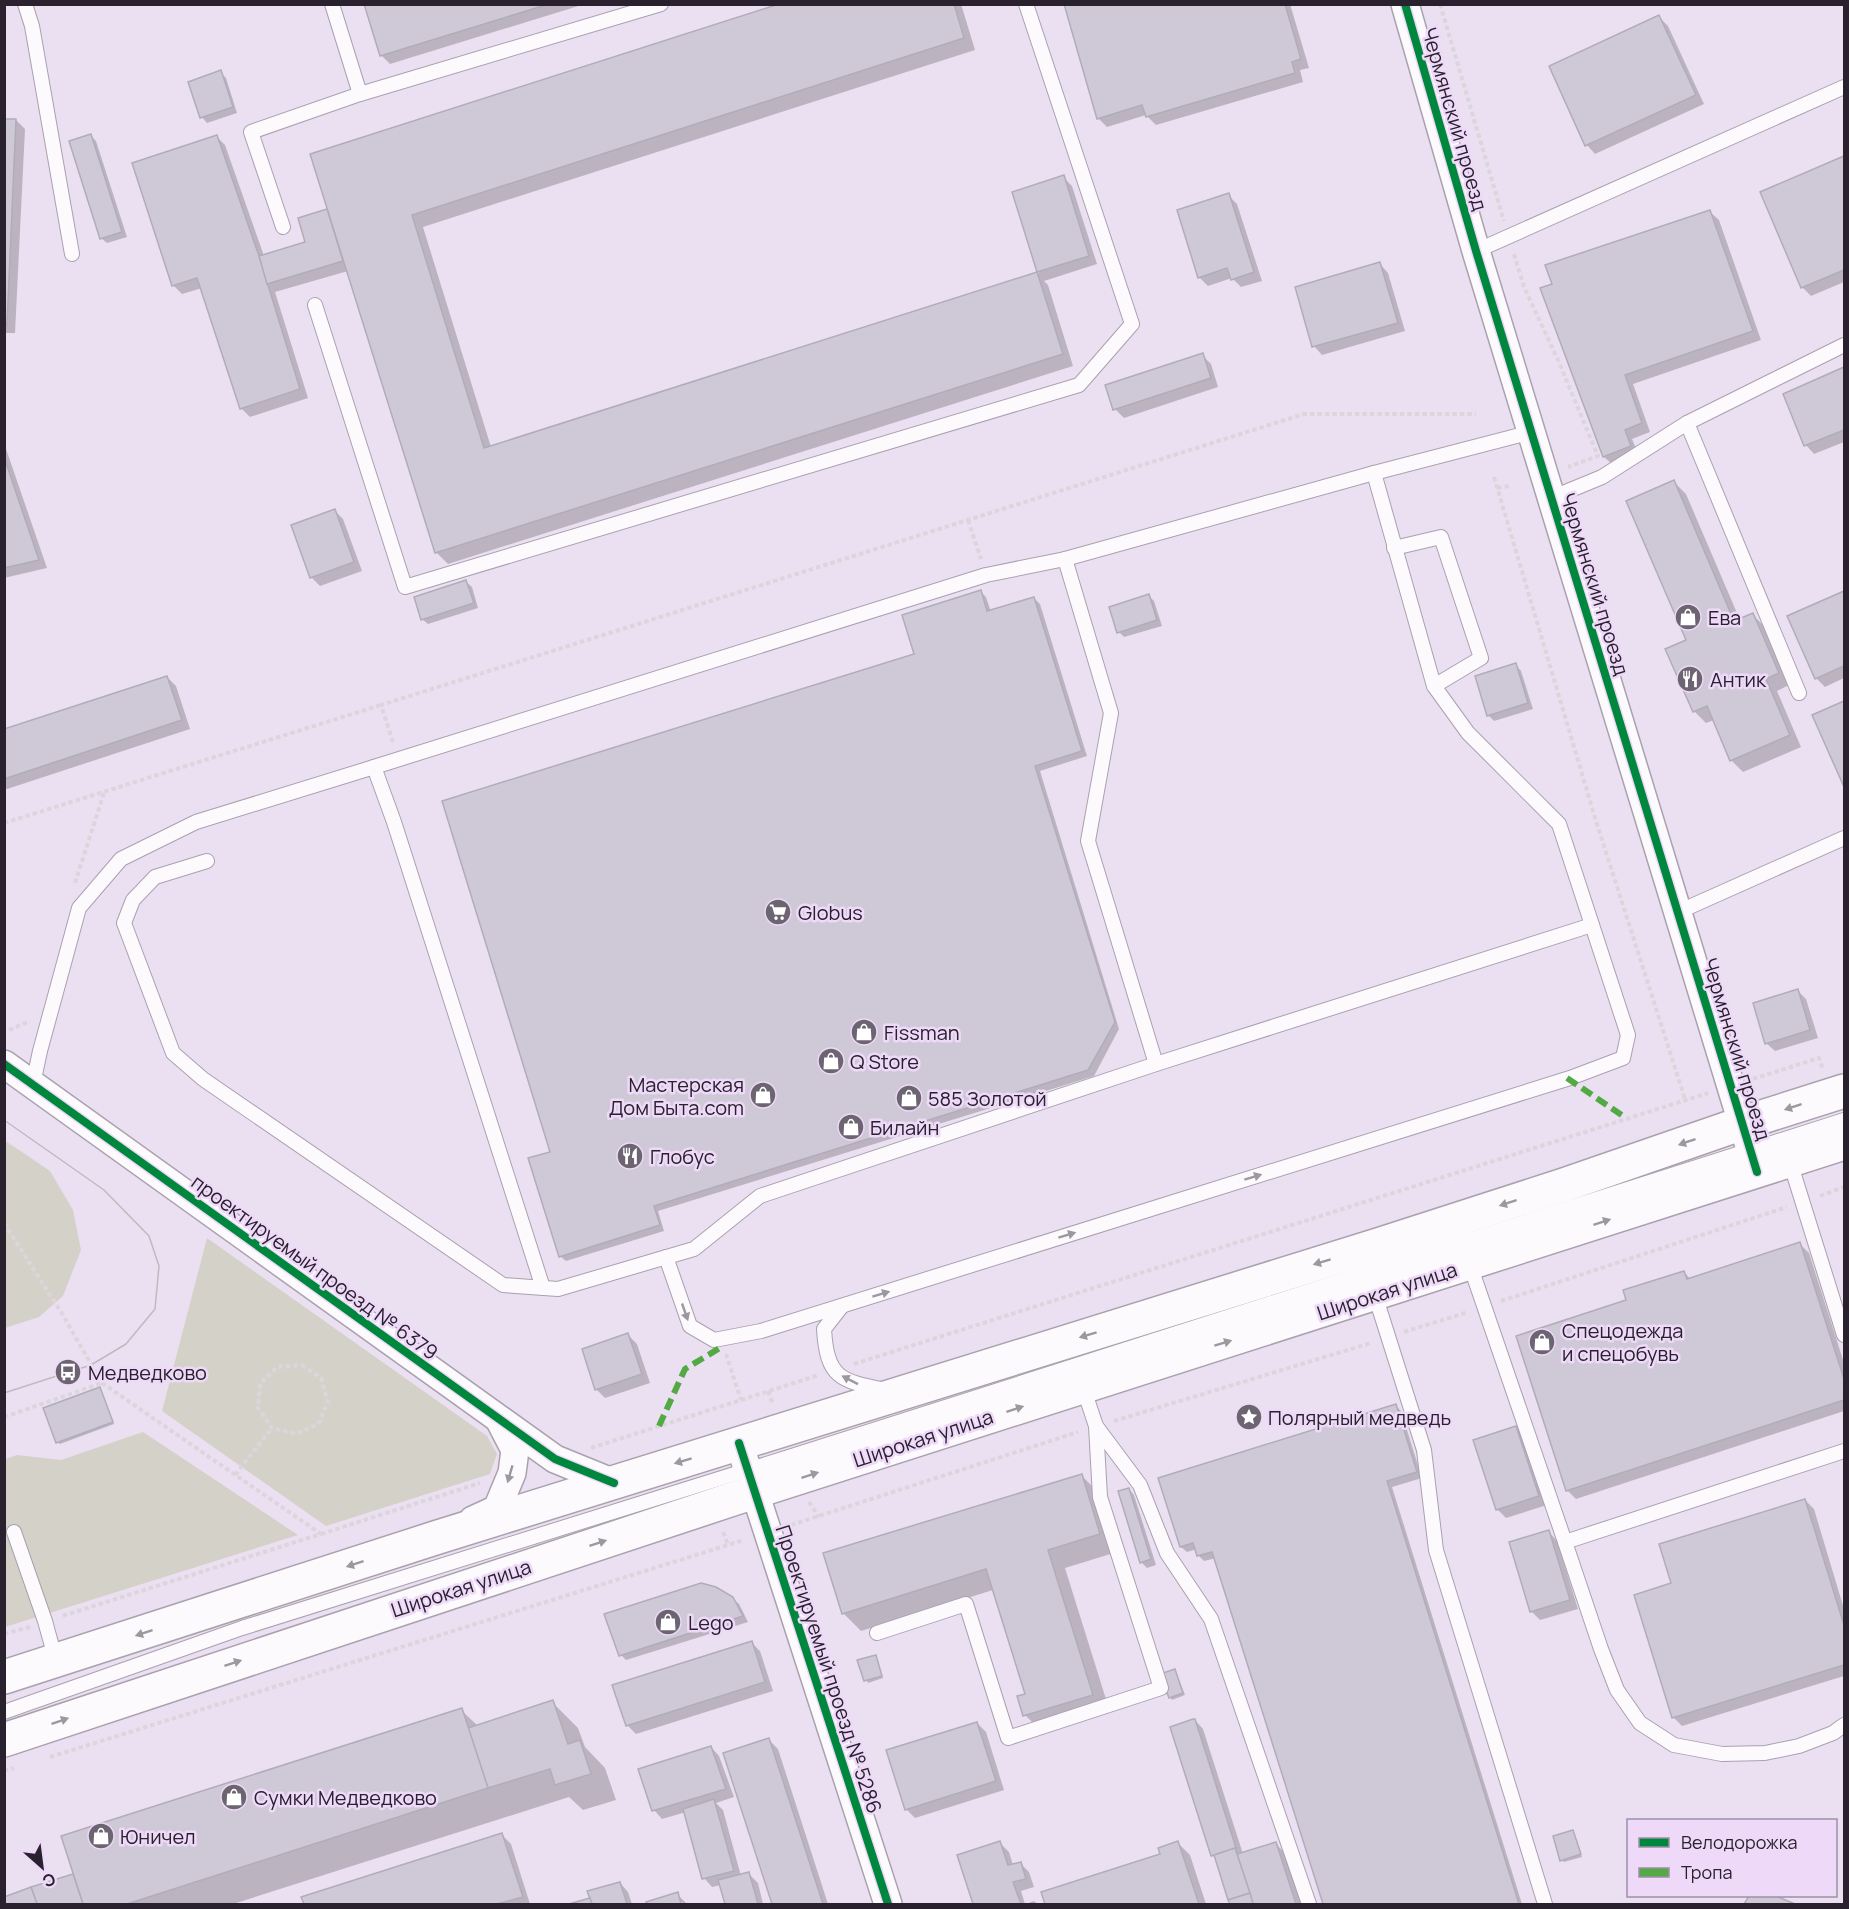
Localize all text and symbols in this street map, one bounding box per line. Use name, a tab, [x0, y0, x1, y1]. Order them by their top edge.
street label: Чермянский проезд	[1416, 24, 1494, 214]
street label: Чермянский проезд	[1554, 490, 1636, 679]
shop icon: Ева	[1673, 602, 1703, 632]
place label: Ева	[1708, 604, 1741, 631]
restaurant icon: Антик	[1675, 664, 1705, 694]
place label: Антик	[1710, 666, 1767, 693]
supermarket icon: Globus	[763, 897, 793, 927]
place label: Globus	[798, 899, 863, 926]
street label: Чермянский проезд	[1696, 955, 1778, 1144]
shop icon: Fissman	[849, 1017, 879, 1047]
place label: Fissman	[884, 1019, 960, 1046]
shop icon: Q Store	[816, 1046, 846, 1076]
place label: Q Store	[850, 1048, 919, 1075]
place label: Мастерская Дом Быта.com	[609, 1071, 744, 1121]
shop icon: Мастерская Дом Быта.com	[748, 1080, 778, 1110]
shop icon: 585 Золотой	[894, 1083, 924, 1113]
place label: 585 Золотой	[928, 1085, 1047, 1112]
one-way arrow	[1784, 1102, 1802, 1112]
shop icon: Билайн	[836, 1112, 866, 1142]
place label: Билайн	[870, 1114, 939, 1141]
one-way arrow	[1678, 1137, 1696, 1147]
restaurant icon: Глобус	[615, 1141, 645, 1171]
place label: Глобус	[650, 1143, 715, 1170]
street label: проектируемый проезд № 6379	[186, 1168, 444, 1366]
one-way arrow	[1244, 1172, 1262, 1181]
one-way arrow	[1499, 1198, 1517, 1208]
one-way arrow	[1593, 1217, 1611, 1226]
one-way arrow	[1058, 1230, 1076, 1240]
street label: Широкая улица	[1314, 1256, 1460, 1326]
one-way arrow	[1313, 1258, 1331, 1267]
one-way arrow	[872, 1289, 890, 1298]
one-way arrow	[680, 1303, 690, 1321]
place label: Спецодежда и спецобувь	[1562, 1317, 1683, 1367]
shop icon: Спецодежда и спецобувь	[1527, 1327, 1557, 1357]
one-way arrow	[1079, 1331, 1097, 1340]
one-way arrow	[1214, 1338, 1232, 1347]
bus stop icon: Медведково	[53, 1357, 83, 1387]
place label: Медведково	[88, 1359, 207, 1386]
one-way arrow	[841, 1375, 858, 1384]
place icon: Полярный медведь	[1234, 1402, 1264, 1432]
street label: Широкая улица	[850, 1403, 996, 1473]
one-way arrow	[1006, 1403, 1024, 1413]
place label: Полярный медведь	[1268, 1404, 1451, 1431]
one-way arrow	[674, 1457, 692, 1466]
one-way arrow	[505, 1465, 514, 1483]
one-way arrow	[801, 1469, 819, 1479]
street label: Проектируемый проезд № 5286	[770, 1521, 888, 1817]
one-way arrow	[589, 1538, 607, 1548]
street label: Широкая улица	[388, 1553, 534, 1623]
one-way arrow	[346, 1560, 364, 1570]
shop icon: Lego	[653, 1607, 683, 1637]
place label: Lego	[688, 1609, 734, 1636]
one-way arrow	[135, 1629, 153, 1638]
one-way arrow	[224, 1658, 242, 1667]
one-way arrow	[51, 1715, 69, 1725]
shop icon: Сумки Медведково	[219, 1782, 249, 1812]
place label: Сумки Медведково	[254, 1784, 437, 1811]
legend	[1627, 1819, 1837, 1897]
shop icon: Юничел	[86, 1821, 116, 1851]
place label: Юничел	[120, 1823, 196, 1850]
text: Велодорожка	[1681, 1830, 1798, 1854]
north arrow	[12, 1837, 72, 1897]
text: Тропа	[1681, 1860, 1732, 1884]
text: С	[39, 1868, 59, 1893]

